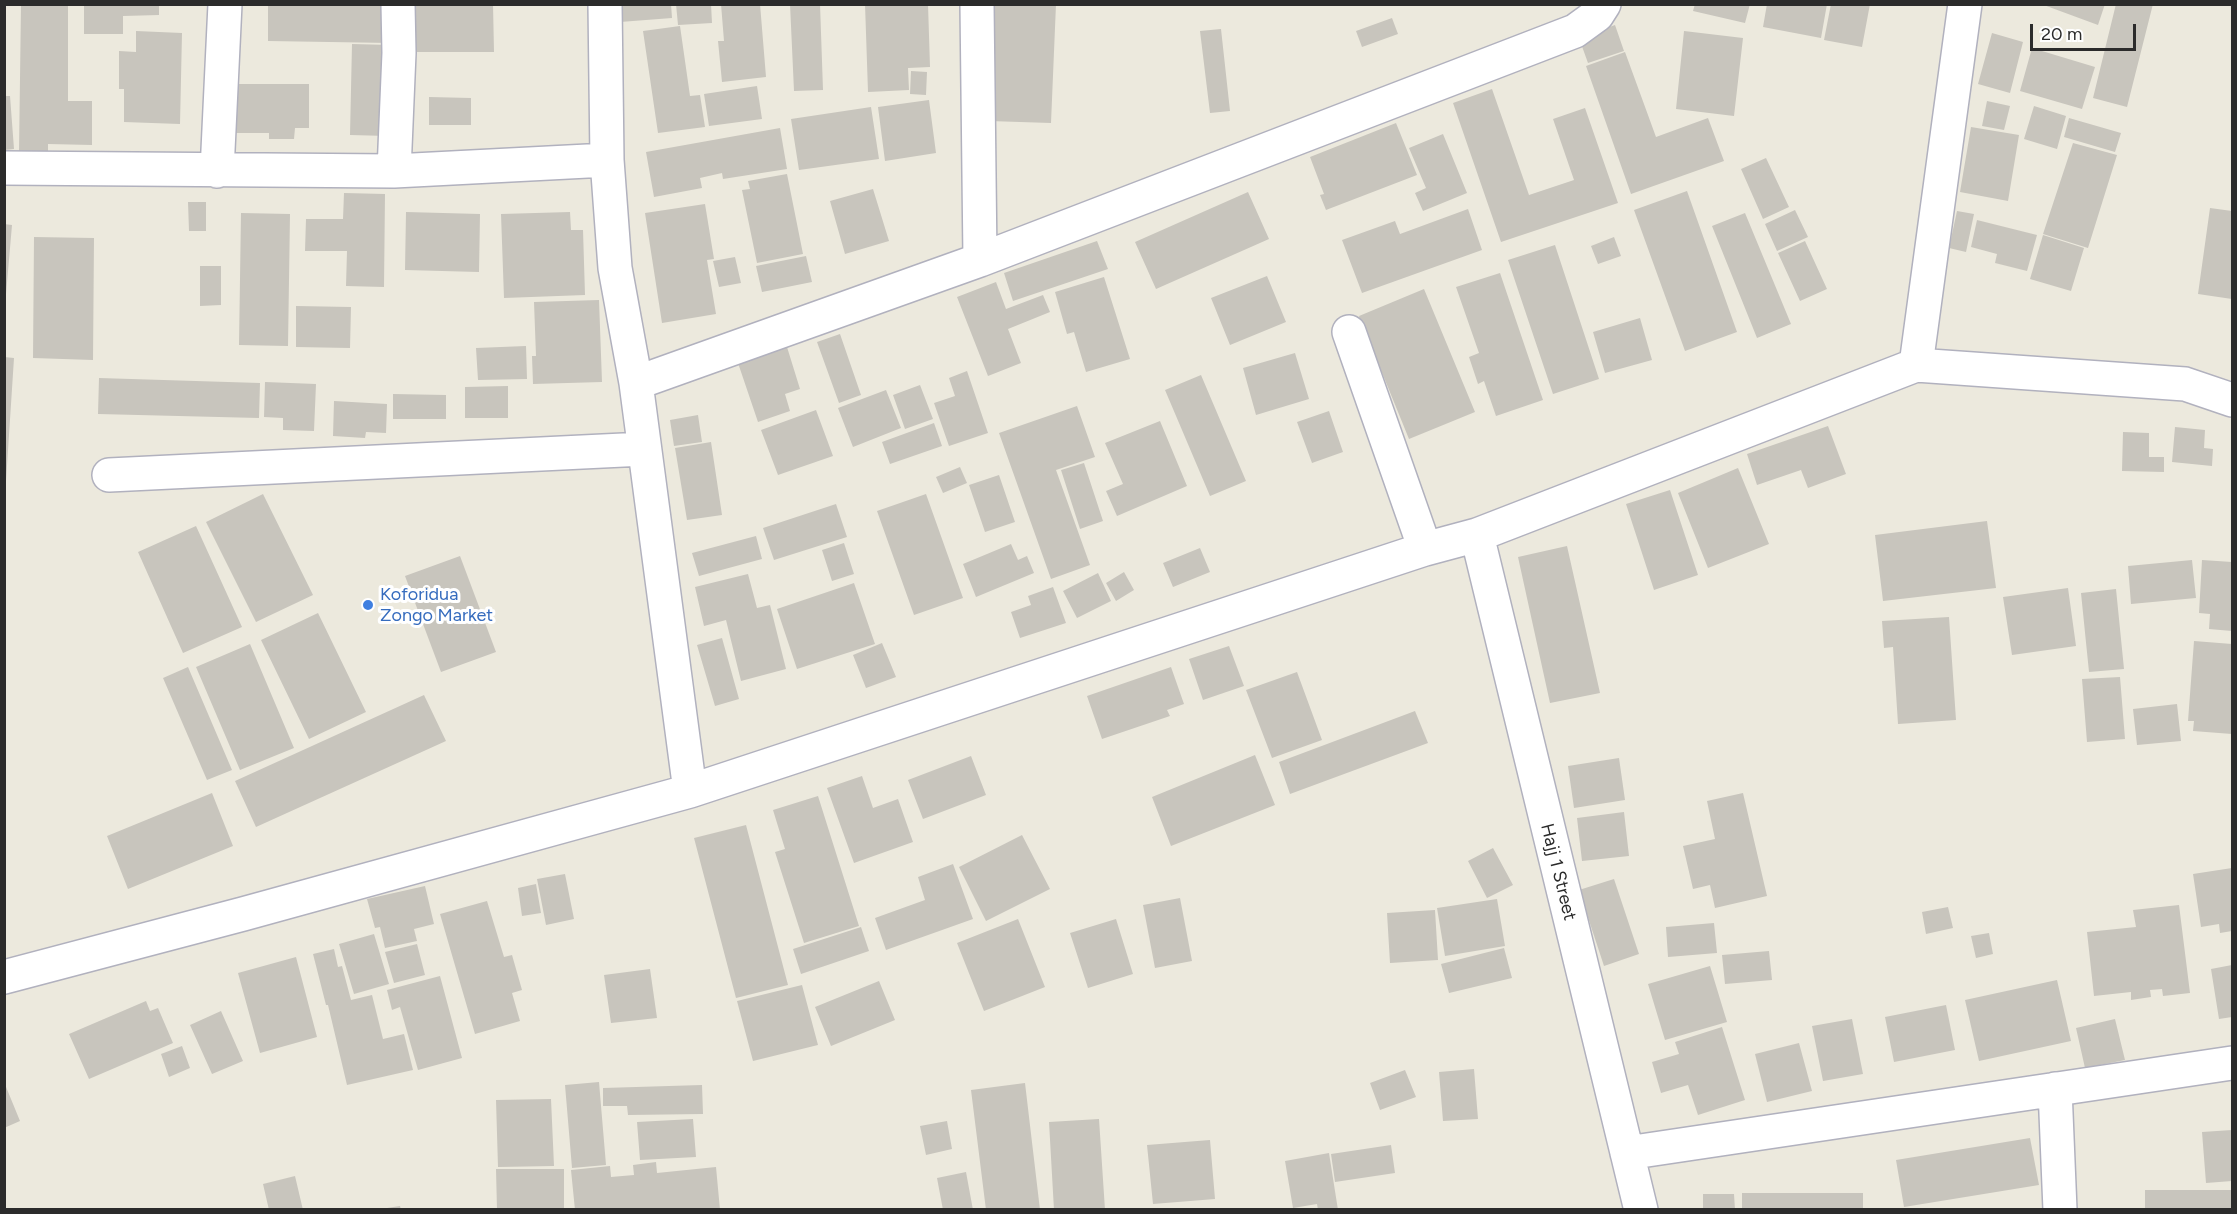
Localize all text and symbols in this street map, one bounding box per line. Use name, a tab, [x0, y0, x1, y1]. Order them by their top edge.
scale bar	[2033, 12, 2140, 50]
text: 20 m	[2041, 23, 2082, 45]
place label: Koforidua Zongo Market	[380, 584, 493, 626]
marker: Koforidua Zongo Market	[361, 598, 375, 612]
street label: Hajj 1 Street	[1536, 821, 1580, 923]

